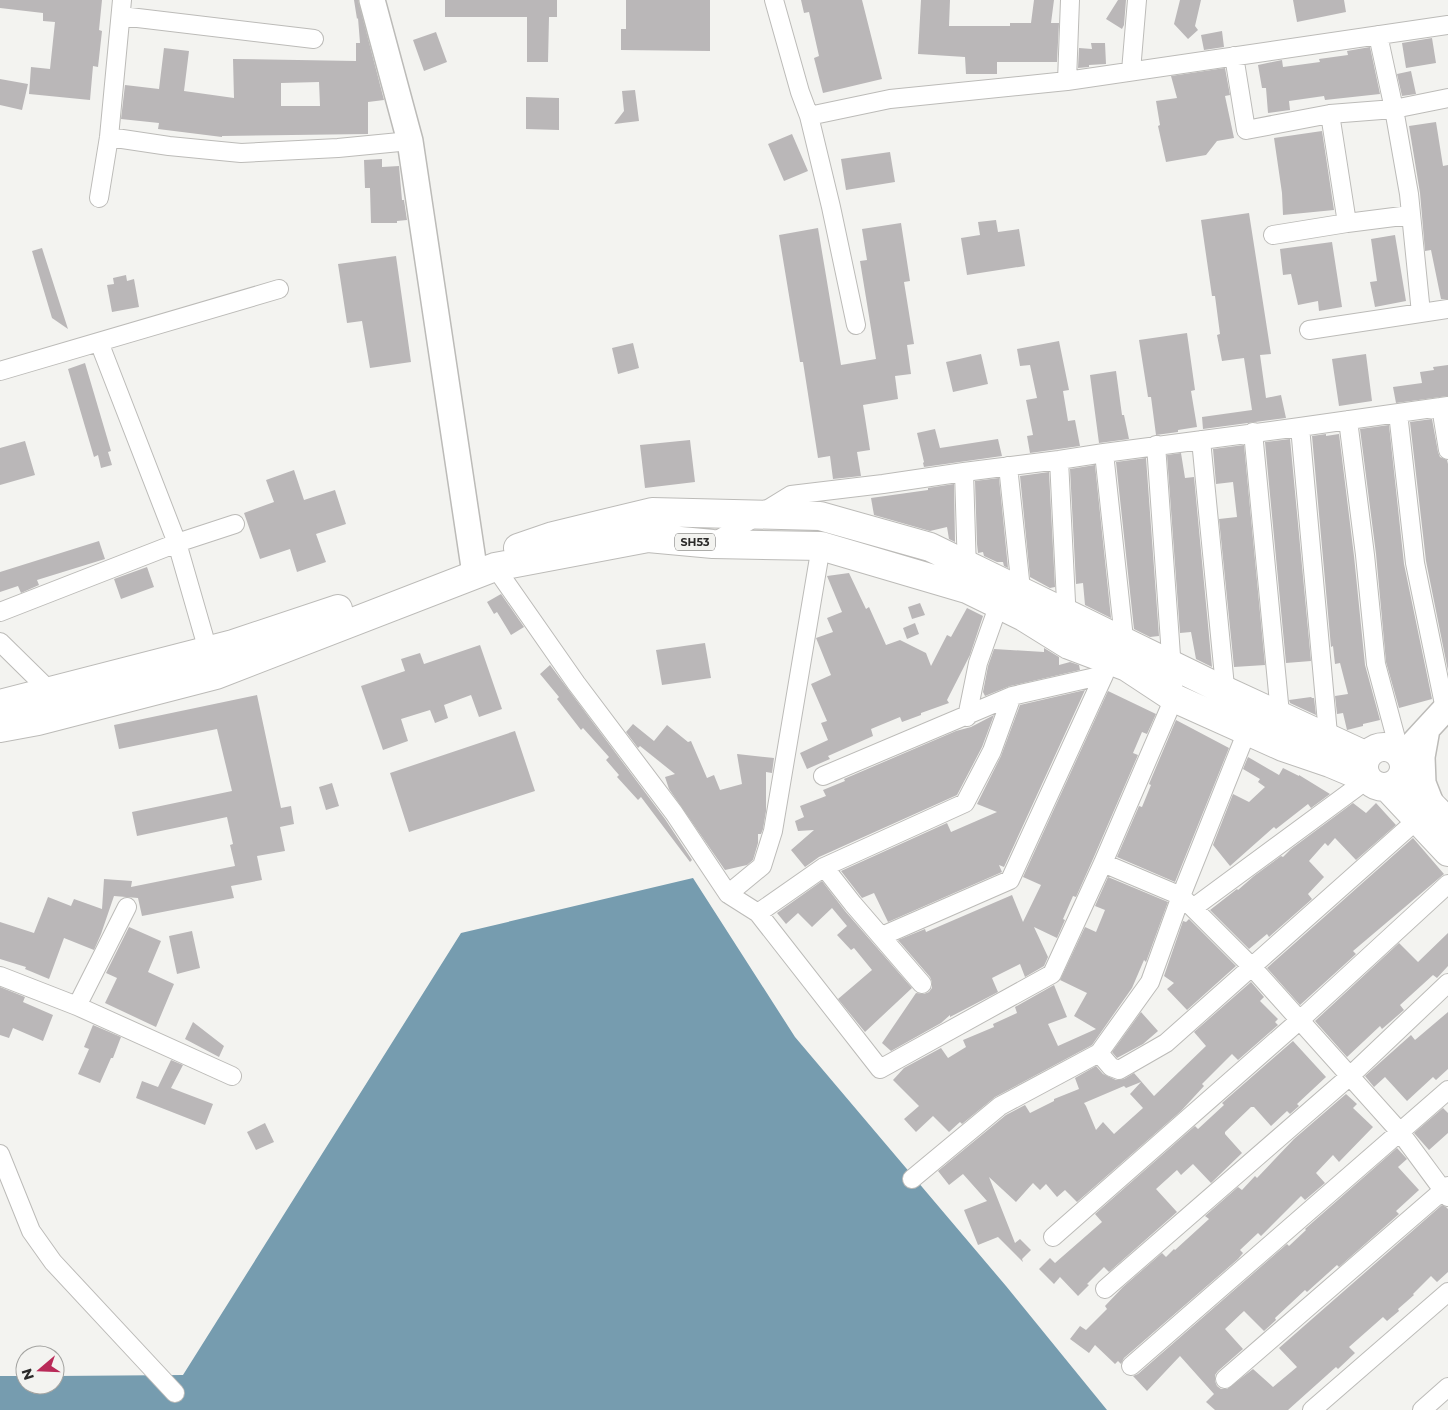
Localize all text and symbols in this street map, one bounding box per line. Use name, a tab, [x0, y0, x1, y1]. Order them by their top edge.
road number: SH53	[675, 534, 715, 550]
north arrow	[15, 1345, 65, 1395]
text: N	[17, 1366, 38, 1383]

